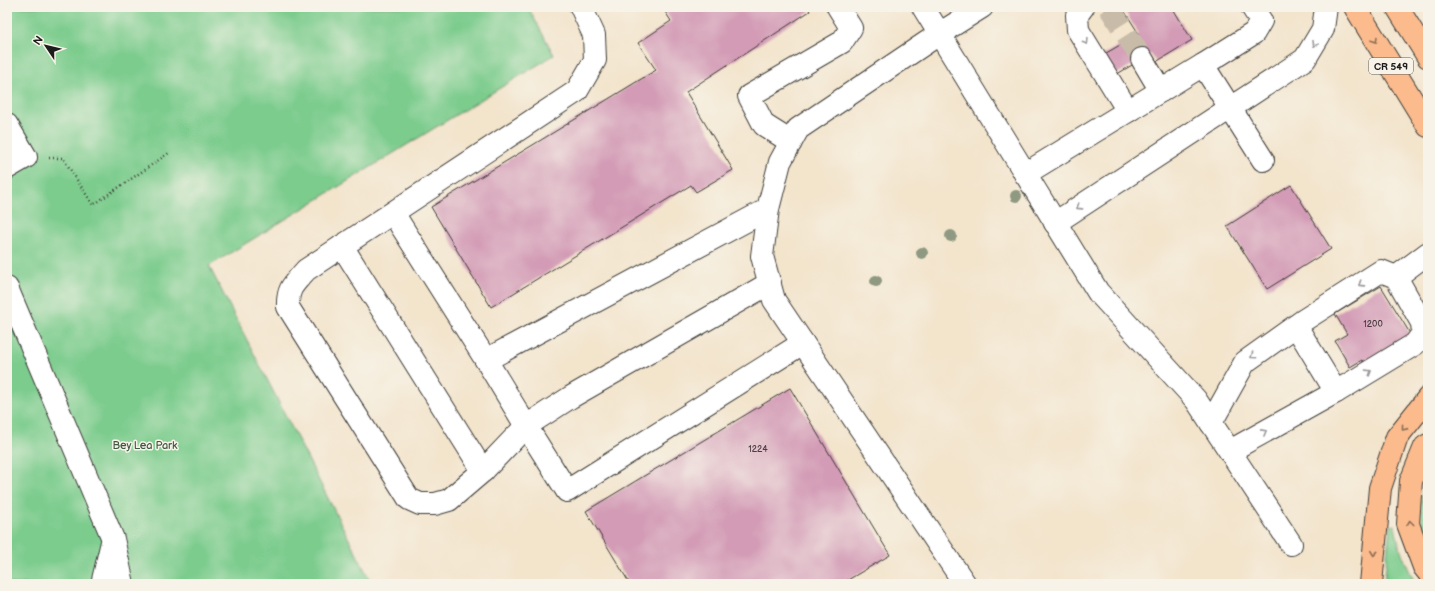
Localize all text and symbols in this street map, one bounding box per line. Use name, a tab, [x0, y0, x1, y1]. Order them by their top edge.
north arrow	[26, 26, 66, 66]
text: N	[31, 33, 46, 48]
one-way arrow	[1371, 36, 1378, 43]
one-way arrow	[1081, 38, 1088, 45]
one-way arrow	[1312, 39, 1319, 47]
road number: CR 549	[1369, 58, 1413, 74]
one-way arrow	[1076, 202, 1083, 210]
one-way arrow	[1359, 279, 1366, 286]
house number: 1200	[1363, 319, 1383, 330]
one-way arrow	[1251, 351, 1258, 358]
one-way arrow	[1365, 369, 1372, 376]
one-way arrow	[1401, 424, 1408, 431]
one-way arrow	[1260, 430, 1267, 437]
park label: Bey Lea Park	[113, 439, 178, 452]
house number: 1224	[748, 444, 768, 455]
one-way arrow	[1405, 520, 1414, 526]
one-way arrow	[1370, 550, 1379, 556]

